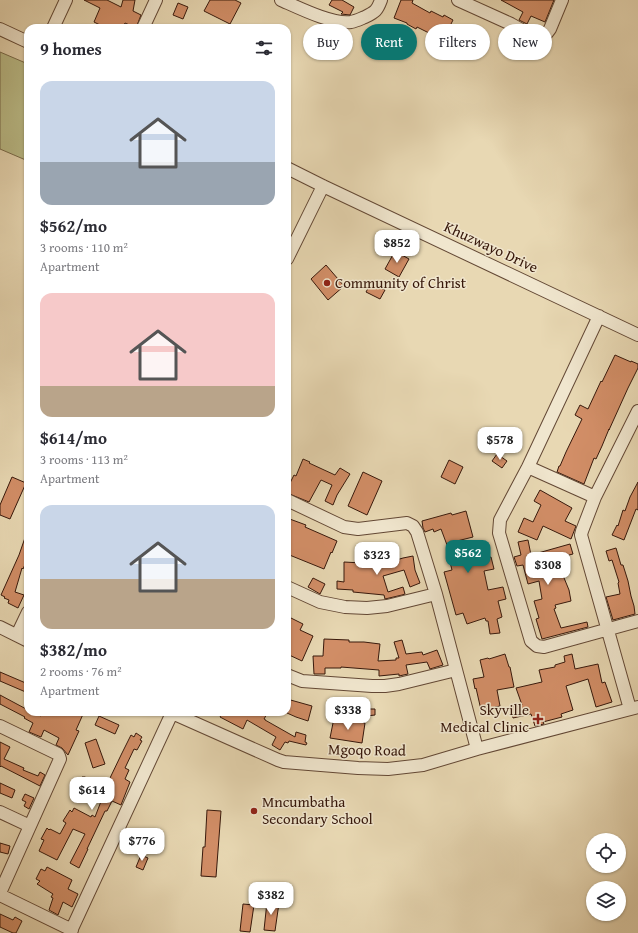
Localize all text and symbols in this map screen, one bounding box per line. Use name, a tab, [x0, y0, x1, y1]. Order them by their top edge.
chip: Buy	[303, 24, 353, 60]
chip: Rent	[361, 24, 417, 60]
chip: Filters	[425, 24, 490, 60]
chip: New	[498, 24, 552, 60]
text: 9 homes	[40, 36, 102, 61]
icon: filters	[253, 37, 275, 59]
icon: home	[122, 107, 194, 179]
text: $562/mo	[40, 213, 107, 238]
street label: Khuzwayo Drive	[441, 216, 542, 277]
pin: $852	[373, 230, 421, 264]
text: $852	[384, 233, 410, 252]
text: 3 rooms · 110 m²	[40, 238, 128, 257]
text: Apartment	[40, 257, 100, 276]
place label: Community of Christ	[335, 272, 467, 293]
marker: Community of Christ	[322, 278, 332, 288]
icon: home	[122, 319, 194, 391]
text: $614/mo	[40, 425, 107, 450]
pin: $578	[476, 427, 524, 461]
text: $578	[487, 430, 513, 449]
text: 3 rooms · 113 m²	[40, 450, 128, 469]
text: Apartment	[40, 469, 100, 488]
icon: home	[122, 531, 194, 603]
pin: $562	[444, 540, 492, 574]
pin: $323	[353, 542, 401, 576]
text: $562	[455, 543, 481, 562]
text: $323	[364, 545, 390, 564]
pin: $308	[524, 552, 572, 586]
text: $308	[535, 555, 561, 574]
text: $382/mo	[40, 637, 107, 662]
text: 2 rooms · 76 m²	[40, 662, 122, 681]
text: Apartment	[40, 681, 100, 700]
pin: $338	[324, 697, 372, 731]
place label: Skyville Medical Clinic	[440, 699, 529, 737]
text: $338	[335, 700, 361, 719]
marker: Skyville Medical Clinic	[532, 713, 544, 725]
street label: Mgoqo Road	[328, 738, 406, 761]
pin: $614	[68, 777, 116, 811]
text: $614	[79, 780, 105, 799]
place label: Mncumbatha Secondary School	[262, 791, 373, 829]
marker: Mncumbatha Secondary School	[249, 806, 259, 816]
pin: $776	[118, 828, 166, 862]
text: $776	[129, 831, 155, 850]
map controls	[586, 833, 626, 921]
button: locate	[586, 833, 626, 873]
button: layers	[586, 881, 626, 921]
pin: $382	[247, 882, 295, 916]
text: $382	[258, 885, 284, 904]

